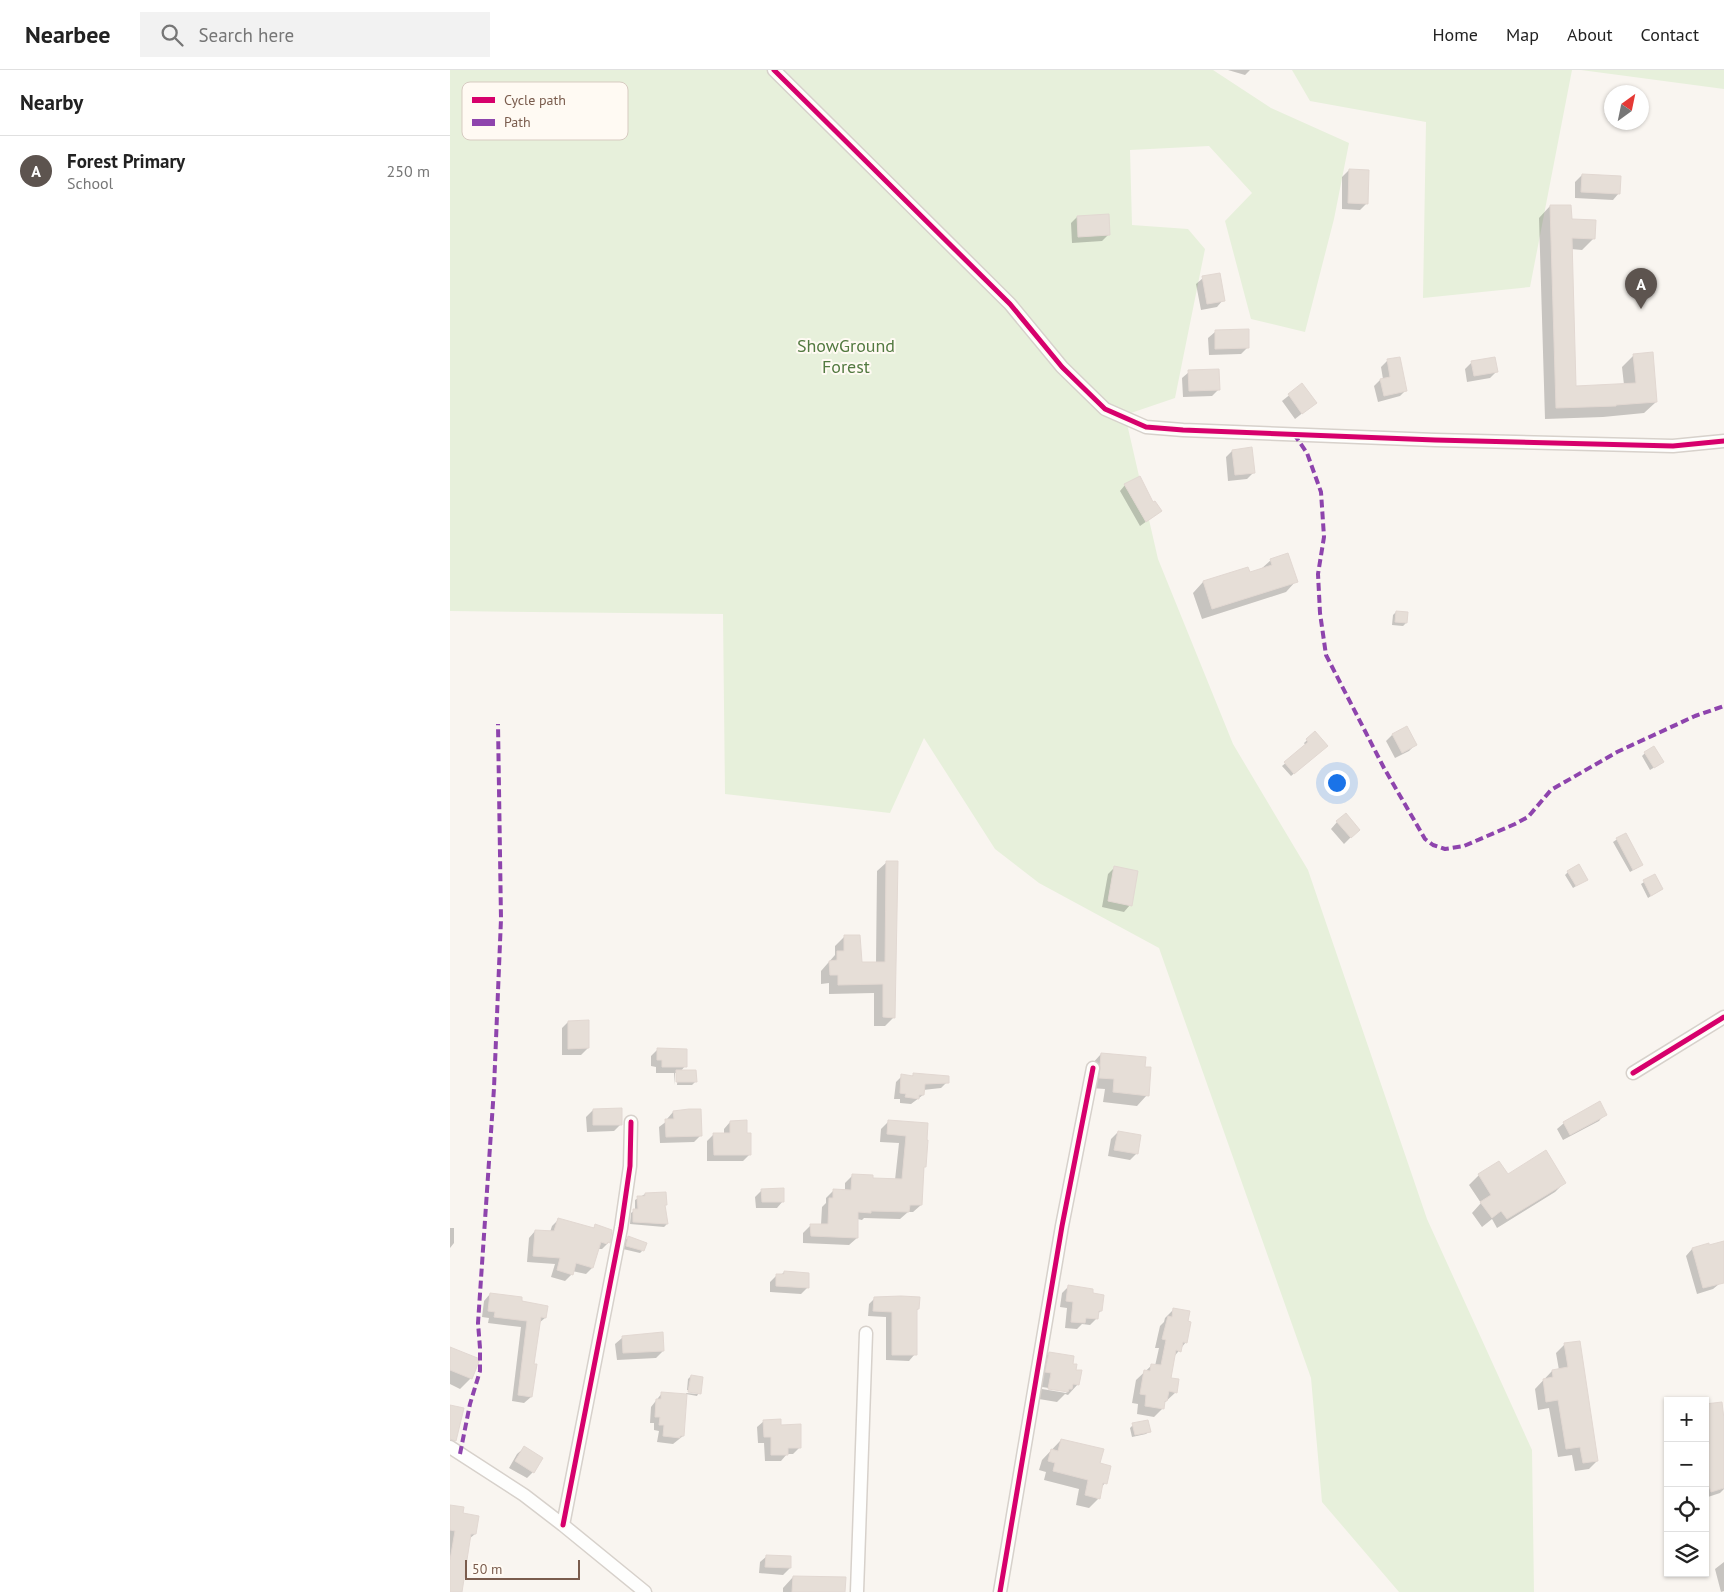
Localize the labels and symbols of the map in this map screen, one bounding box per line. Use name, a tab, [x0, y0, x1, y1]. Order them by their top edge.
legend	[462, 82, 628, 140]
north arrow	[1604, 85, 1649, 130]
text: Cycle path	[504, 91, 566, 109]
text: Path	[504, 113, 531, 131]
pin: A	[1625, 268, 1657, 309]
park label: ShowGround Forest	[797, 334, 895, 378]
your location	[1324, 770, 1350, 796]
scale bar	[465, 1557, 580, 1580]

